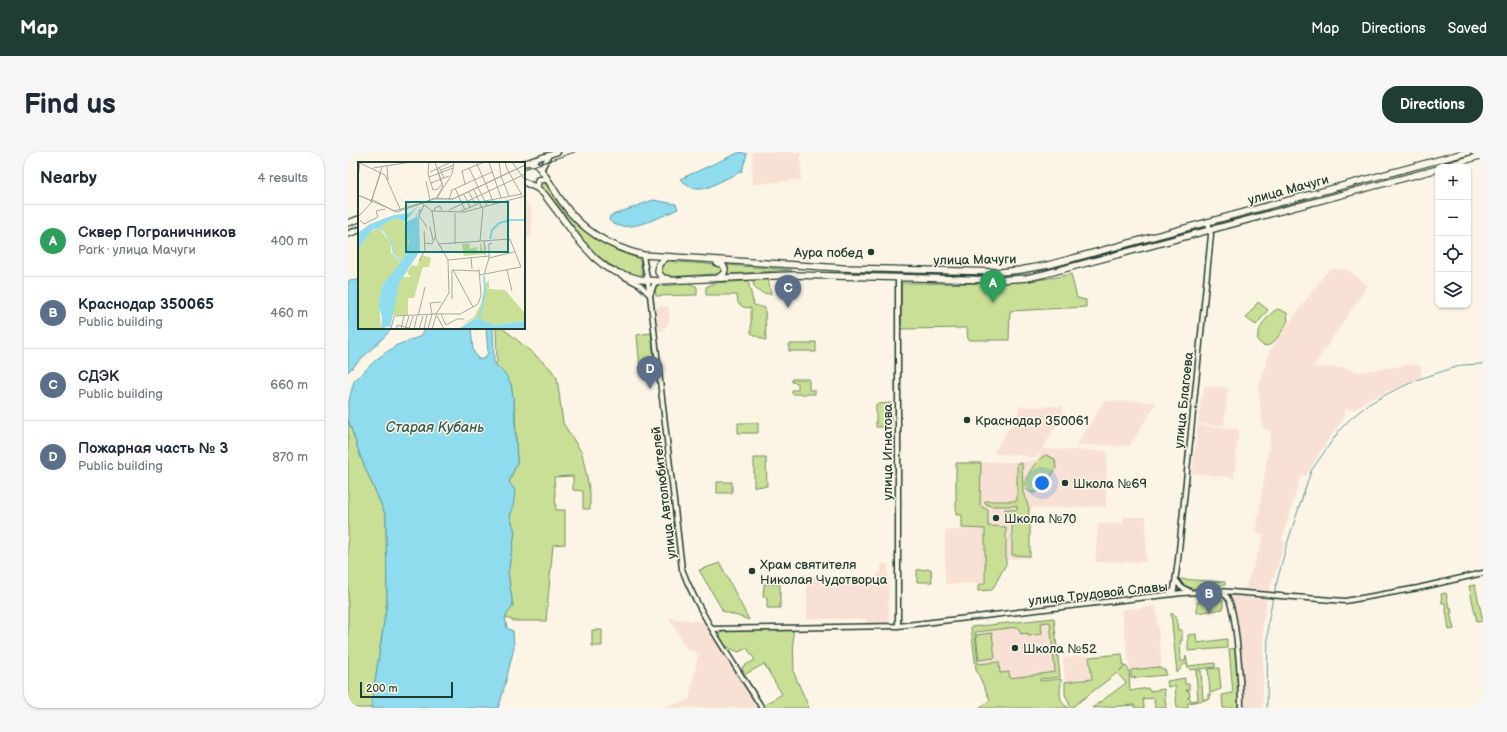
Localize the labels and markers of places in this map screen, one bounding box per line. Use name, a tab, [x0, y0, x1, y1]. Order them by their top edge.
place label: Аура побед	[793, 245, 863, 261]
marker: Аура побед	[866, 247, 876, 257]
pin: A	[980, 270, 1006, 303]
pin: C	[775, 275, 801, 308]
pin: D	[637, 356, 663, 389]
place label: Краснодар 350061	[975, 413, 1089, 429]
marker: Краснодар 350061	[962, 415, 972, 425]
place label: Школа №69	[1073, 476, 1147, 492]
marker: Школа №69	[1060, 478, 1070, 488]
place label: Школа №70	[1004, 511, 1077, 527]
marker: Школа №70	[991, 513, 1001, 523]
place label: Храм святителя Николая Чудотворца	[760, 557, 888, 588]
marker: Храм святителя Николая Чудотворца	[747, 566, 757, 576]
pin: B	[1196, 581, 1222, 614]
place label: Школа №52	[1023, 641, 1097, 657]
marker: Школа №52	[1010, 643, 1020, 653]

